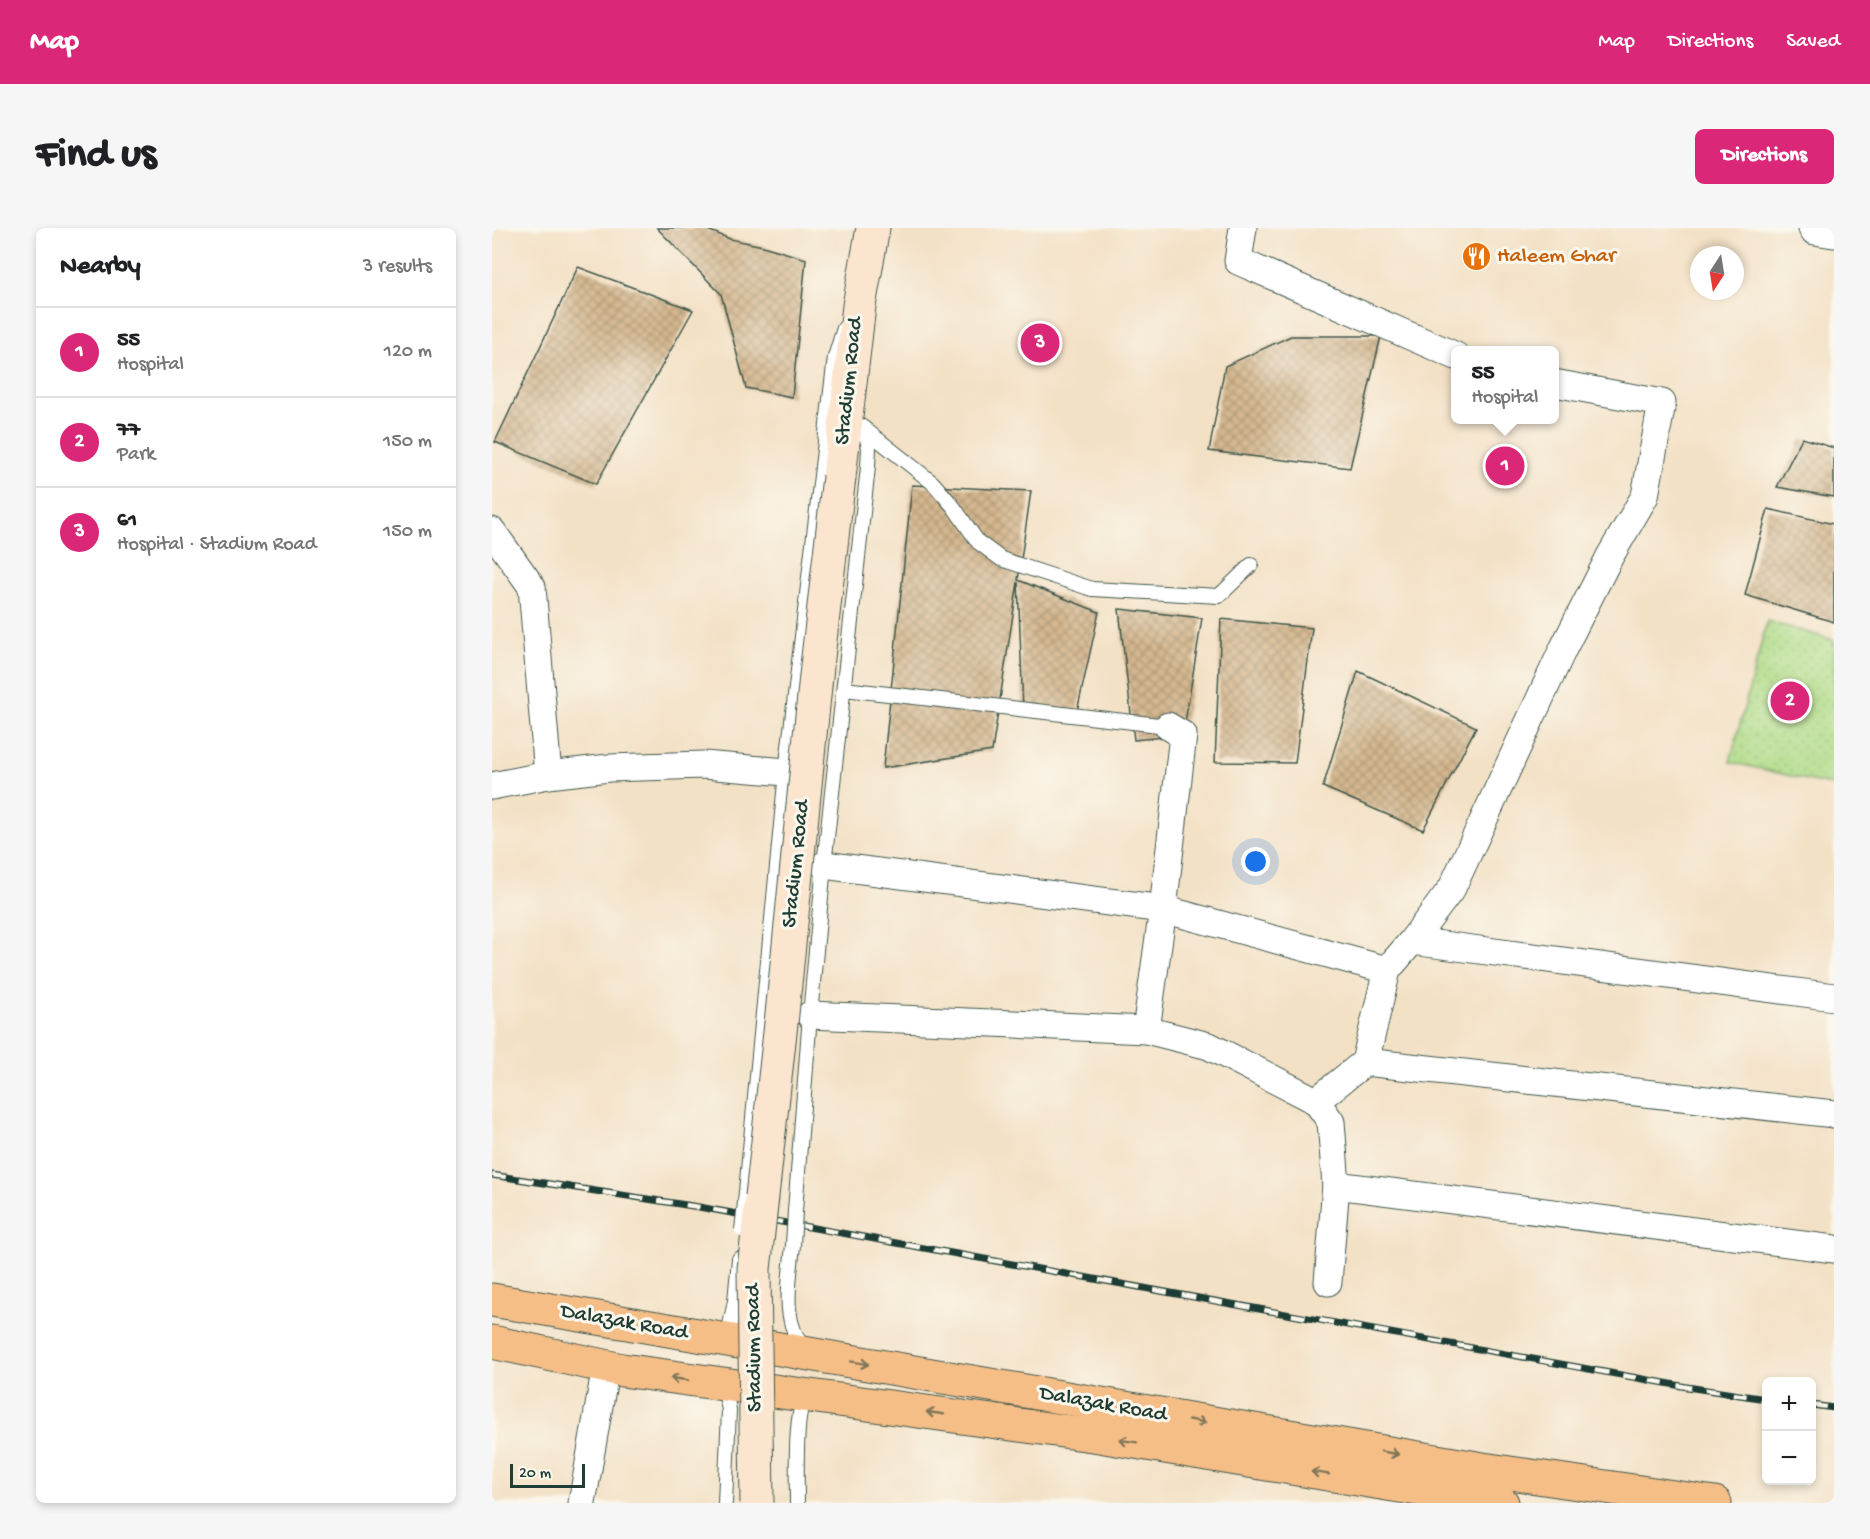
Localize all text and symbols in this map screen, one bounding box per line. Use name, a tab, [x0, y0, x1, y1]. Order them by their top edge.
text: Map	[30, 26, 79, 59]
text: Map	[1598, 30, 1635, 55]
text: Directions	[1668, 30, 1753, 55]
text: Saved	[1786, 30, 1840, 55]
button: Directions	[1695, 129, 1834, 184]
text: Find us	[36, 132, 156, 181]
restaurant icon: Haleem Ghar	[1460, 241, 1492, 273]
place label: Haleem Ghar	[1497, 244, 1618, 270]
north arrow	[1690, 246, 1744, 300]
text: Nearby	[60, 252, 141, 283]
text: 3 results	[363, 256, 432, 279]
street label: Stadium Road	[830, 314, 870, 446]
pin: 3	[1020, 320, 1060, 366]
text: 55	[117, 328, 140, 354]
text: 1	[75, 341, 84, 364]
text: 120 m	[384, 341, 432, 364]
popup	[1451, 346, 1559, 424]
text: Hospital	[117, 354, 184, 377]
text: 55	[1471, 361, 1495, 387]
text: Hospital	[1471, 387, 1539, 410]
text: 77	[117, 418, 140, 444]
text: 2	[75, 431, 84, 454]
text: 150 m	[383, 431, 432, 454]
text: Park	[117, 444, 155, 467]
pin: 1	[1486, 444, 1524, 488]
text: 61	[117, 508, 137, 534]
text: 3	[74, 521, 85, 544]
text: 150 m	[383, 521, 432, 544]
text: Hospital · Stadium Road	[117, 534, 316, 557]
pin: 2	[1770, 678, 1810, 724]
street label: Stadium Road	[777, 797, 817, 929]
your location	[1241, 847, 1270, 876]
street label: Stadium Road	[741, 1282, 769, 1412]
street label: Dalazak Road	[556, 1299, 692, 1347]
one-way arrow	[850, 1358, 869, 1369]
one-way arrow	[670, 1373, 689, 1384]
map controls	[1762, 1377, 1816, 1485]
button: +	[1762, 1377, 1816, 1431]
street label: Dalazak Road	[1035, 1381, 1171, 1429]
one-way arrow	[925, 1407, 945, 1418]
one-way arrow	[1187, 1415, 1207, 1426]
button: −	[1762, 1431, 1816, 1485]
one-way arrow	[1118, 1436, 1138, 1447]
one-way arrow	[1379, 1448, 1399, 1459]
scale bar	[510, 1461, 585, 1488]
text: 20 m	[519, 1465, 551, 1484]
one-way arrow	[1311, 1467, 1331, 1478]

